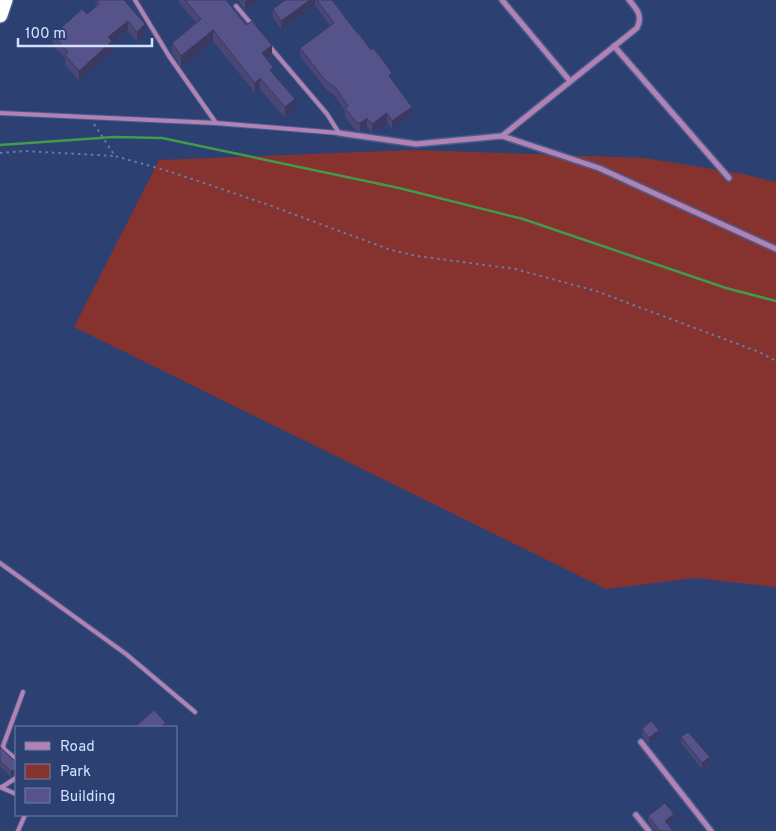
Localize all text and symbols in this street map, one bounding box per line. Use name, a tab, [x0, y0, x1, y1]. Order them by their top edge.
scale bar	[18, 15, 151, 47]
text: 100 m	[25, 25, 66, 44]
legend	[15, 726, 178, 816]
text: Road	[60, 738, 95, 757]
text: Park	[60, 763, 91, 782]
text: Building	[60, 788, 115, 807]

